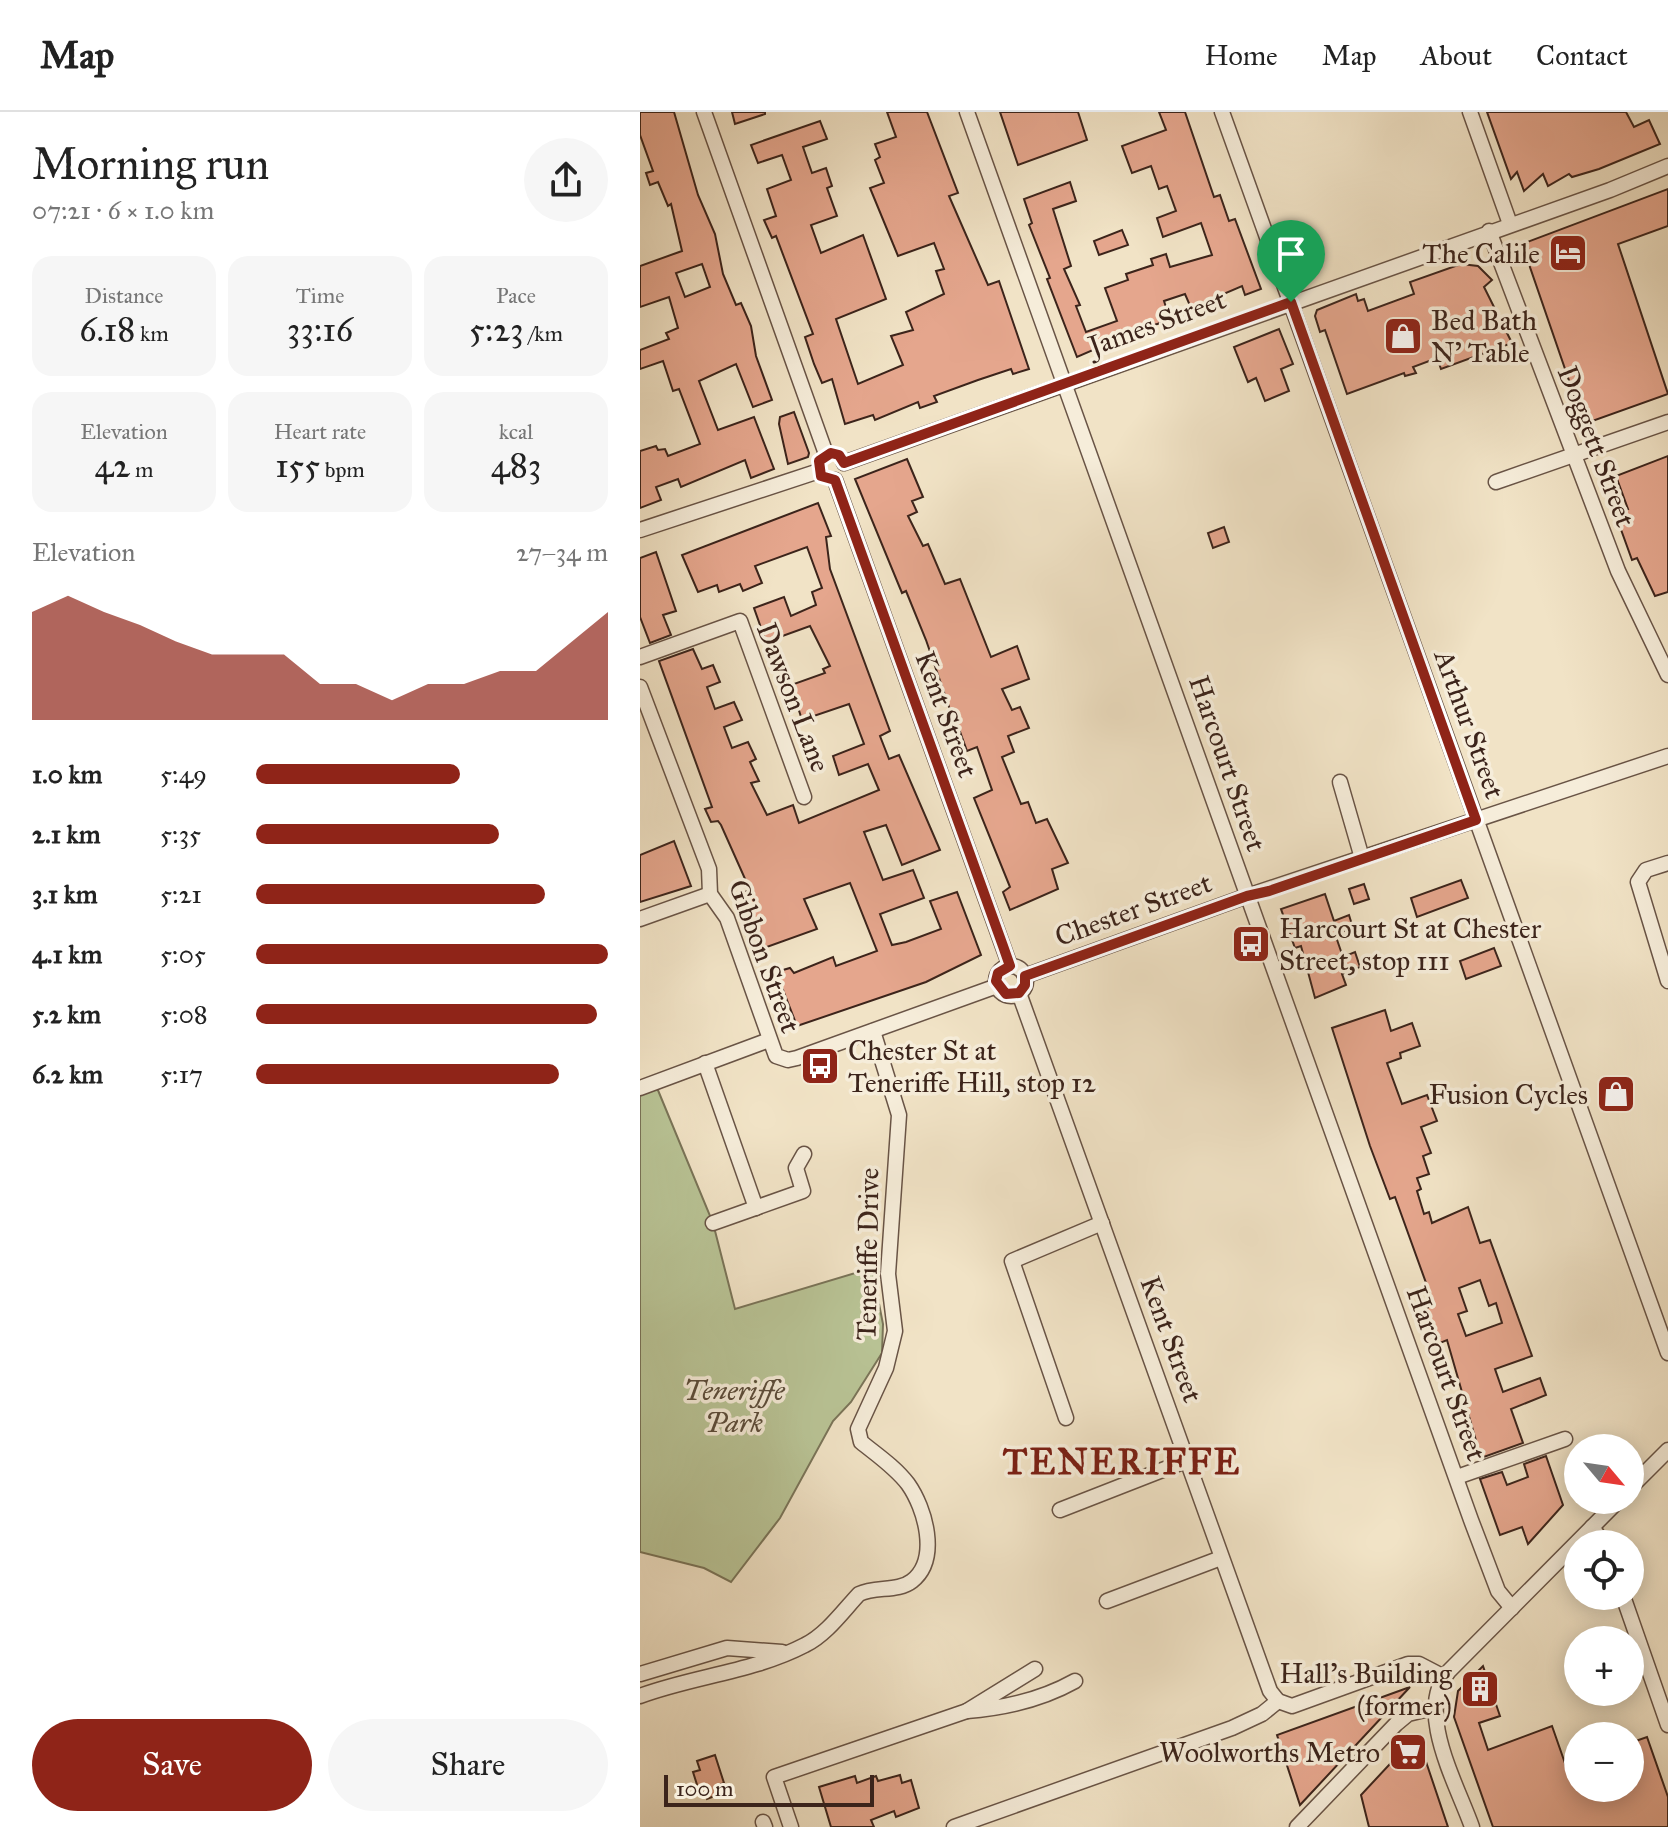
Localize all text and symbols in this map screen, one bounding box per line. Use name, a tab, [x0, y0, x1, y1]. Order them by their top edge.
text: Map	[40, 32, 114, 78]
text: Home	[1205, 38, 1278, 73]
text: Map	[1322, 38, 1376, 73]
text: About	[1420, 38, 1492, 73]
text: Contact	[1536, 38, 1628, 73]
text: Morning run	[32, 137, 269, 191]
button: share	[524, 138, 608, 222]
text: 07:21 · 6 × 1.0 km	[32, 194, 214, 226]
pin	[1257, 220, 1325, 302]
icon: arrive	[1269, 232, 1313, 276]
hotel icon: The Calile	[1547, 232, 1589, 274]
place label: The Calile	[1422, 236, 1540, 271]
street label: James Street	[1081, 281, 1231, 364]
text: Distance	[85, 282, 163, 309]
text: Time	[296, 282, 344, 309]
text: Pace	[496, 282, 536, 309]
place label: Bed Bath N' Table	[1431, 303, 1538, 370]
text: 6.18	[79, 309, 135, 350]
text: 33:16	[287, 309, 353, 350]
text: 5:23	[469, 309, 524, 350]
shop icon: Bed Bath N' Table	[1382, 315, 1424, 357]
text: km	[135, 320, 169, 347]
text: /km	[524, 320, 563, 347]
street label: Doggett Street	[1550, 361, 1643, 532]
text: Elevation	[80, 418, 168, 445]
text: Heart rate	[274, 418, 366, 445]
text: kcal	[499, 418, 533, 445]
text: 42	[95, 445, 130, 486]
text: 155	[275, 445, 320, 486]
text: 483	[491, 445, 541, 486]
text: m	[130, 456, 153, 483]
text: bpm	[320, 456, 365, 483]
text: Elevation	[32, 536, 135, 568]
text: 27–34 m	[516, 536, 608, 568]
street label: Dawson Lane	[749, 618, 838, 777]
street label: Arthur Street	[1426, 644, 1513, 803]
street label: Kent Street	[908, 646, 986, 782]
street label: Harcourt Street	[1181, 671, 1274, 856]
text: 1.0 km	[32, 758, 102, 790]
text: 5:49	[160, 758, 207, 790]
text: 2.1 km	[32, 818, 101, 850]
text: 5:35	[160, 818, 201, 850]
street label: Chester Street	[1050, 865, 1216, 954]
street label: Gibbon Street	[721, 875, 808, 1038]
text: 3.1 km	[32, 878, 98, 910]
text: 5:21	[160, 878, 202, 910]
place label: Harcourt St at Chester Street, stop 111	[1279, 911, 1542, 978]
bus stop icon: Harcourt St at Chester Street, stop 111	[1230, 923, 1272, 965]
text: 4.1 km	[32, 938, 102, 970]
text: 5:05	[160, 938, 206, 970]
text: 5.2 km	[32, 998, 101, 1030]
text: 5:08	[160, 998, 208, 1030]
place label: Chester St at Teneriffe Hill, stop 12	[848, 1033, 1096, 1100]
bus stop icon: Chester St at Teneriffe Hill, stop 12	[799, 1045, 841, 1087]
text: 6.2 km	[32, 1058, 103, 1090]
text: 5:17	[160, 1058, 203, 1090]
shop icon: Fusion Cycles	[1595, 1073, 1637, 1115]
place label: Fusion Cycles	[1429, 1077, 1588, 1112]
street label: Teneriffe Drive	[848, 1167, 887, 1341]
street label: Kent Street	[1133, 1271, 1211, 1407]
street label: Harcourt Street	[1399, 1281, 1494, 1465]
park label: Teneriffe Park	[683, 1373, 785, 1440]
north arrow	[1564, 1434, 1644, 1514]
map controls	[1564, 1434, 1644, 1802]
district label: TENERIFFE	[1003, 1440, 1241, 1484]
button: locate	[1564, 1530, 1644, 1610]
button: +	[1564, 1626, 1644, 1706]
place label: Hall's Building (former)	[1279, 1656, 1453, 1723]
building icon: Hall's Building (former)	[1459, 1668, 1501, 1710]
button: Save	[32, 1719, 312, 1811]
button: Share	[328, 1719, 608, 1811]
button: −	[1564, 1722, 1644, 1802]
supermarket icon: Woolworths Metro	[1387, 1731, 1429, 1773]
place label: Woolworths Metro	[1159, 1735, 1380, 1770]
scale bar	[664, 1771, 874, 1807]
text: 100 m	[676, 1775, 733, 1802]

